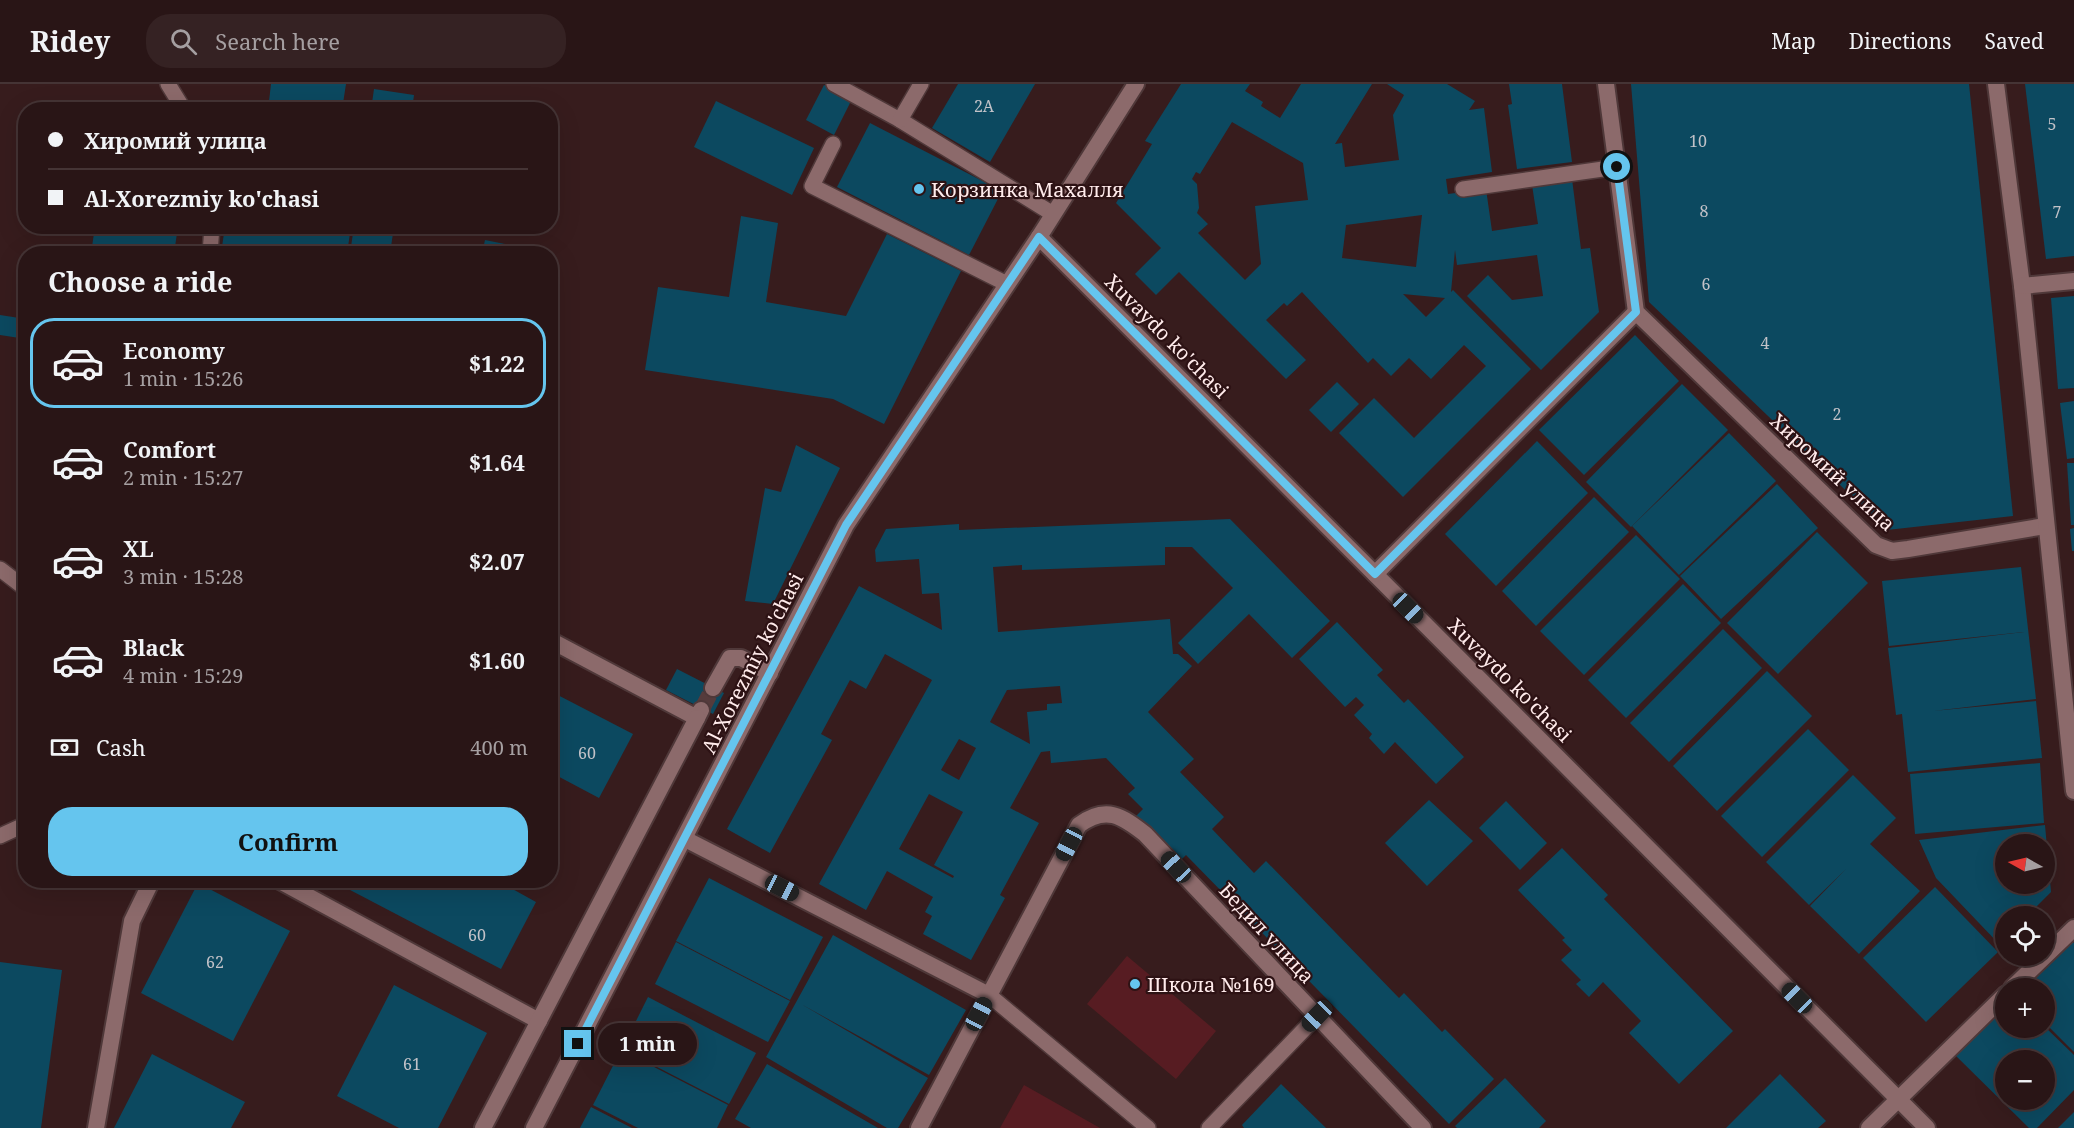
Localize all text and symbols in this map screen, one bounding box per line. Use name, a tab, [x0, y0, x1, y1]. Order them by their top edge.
search box	[146, 14, 566, 68]
text: Ridey	[30, 22, 110, 60]
icon: search	[167, 25, 200, 58]
text: Search here	[215, 26, 340, 56]
text: Map	[1771, 27, 1816, 55]
text: Directions	[1849, 27, 1951, 55]
text: Saved	[1984, 27, 2044, 55]
house number: 2А	[974, 95, 995, 117]
house number: 5	[2048, 113, 2056, 135]
text: Хиромий улица	[84, 125, 267, 155]
house number: 10	[1689, 130, 1707, 152]
route start	[1603, 153, 1630, 180]
place label: Корзинка Махалля	[931, 176, 1124, 203]
marker: Корзинка Махалля	[912, 182, 926, 196]
text: Al-Xorezmiy ko'chasi	[84, 183, 319, 213]
house number: 8	[1700, 200, 1709, 222]
house number: 7	[2053, 201, 2062, 223]
text: Choose a ride	[48, 263, 233, 300]
street label: Xuvaydo ko'chasi	[1099, 268, 1235, 404]
house number: 6	[1702, 273, 1711, 295]
house number: 4	[1761, 332, 1770, 354]
text: Economy	[123, 335, 225, 365]
icon: car	[51, 336, 105, 390]
text: $1.22	[469, 348, 525, 378]
text: 1 min · 15:26	[123, 365, 243, 392]
house number: 2	[1833, 403, 1841, 425]
street label: Хиромий улица	[1765, 407, 1901, 537]
text: Comfort	[123, 434, 216, 464]
icon: car	[51, 435, 105, 489]
text: $1.64	[469, 447, 525, 477]
text: 2 min · 15:27	[123, 464, 243, 491]
text: XL	[123, 533, 154, 563]
icon: car	[51, 534, 105, 588]
text: $2.07	[469, 546, 525, 576]
text: 3 min · 15:28	[123, 563, 243, 590]
street label: Al-Xorezmiy ko'chasi	[695, 567, 810, 758]
car	[1389, 589, 1427, 627]
street label: Xuvaydo ko'chasi	[1442, 612, 1578, 748]
text: Black	[123, 632, 184, 662]
icon: car	[51, 633, 105, 687]
text: $1.60	[469, 645, 525, 675]
text: 4 min · 15:29	[123, 662, 243, 689]
icon: cash	[48, 731, 81, 764]
text: Cash	[96, 732, 146, 762]
text: 400 m	[470, 734, 528, 761]
house number: 60	[578, 742, 596, 764]
button: Confirm	[48, 807, 528, 876]
car	[1053, 824, 1085, 864]
north arrow	[1995, 834, 2055, 894]
map controls	[1995, 834, 2055, 1110]
car	[1157, 848, 1195, 886]
car	[762, 872, 802, 904]
street label: Бедил улица	[1213, 877, 1321, 989]
button: locate	[1995, 906, 2055, 966]
house number: 60	[468, 924, 486, 946]
house number: 62	[206, 951, 224, 973]
place label: Школа №169	[1147, 971, 1275, 998]
marker: Школа №169	[1128, 977, 1142, 991]
button: +	[1995, 978, 2055, 1038]
car	[1778, 979, 1816, 1017]
car	[963, 994, 995, 1034]
car	[1298, 997, 1336, 1035]
callout: 1 min	[599, 1023, 698, 1065]
route end	[564, 1030, 591, 1057]
text: 1 min	[619, 1030, 676, 1057]
button: −	[1995, 1050, 2055, 1110]
house number: 61	[403, 1053, 421, 1075]

